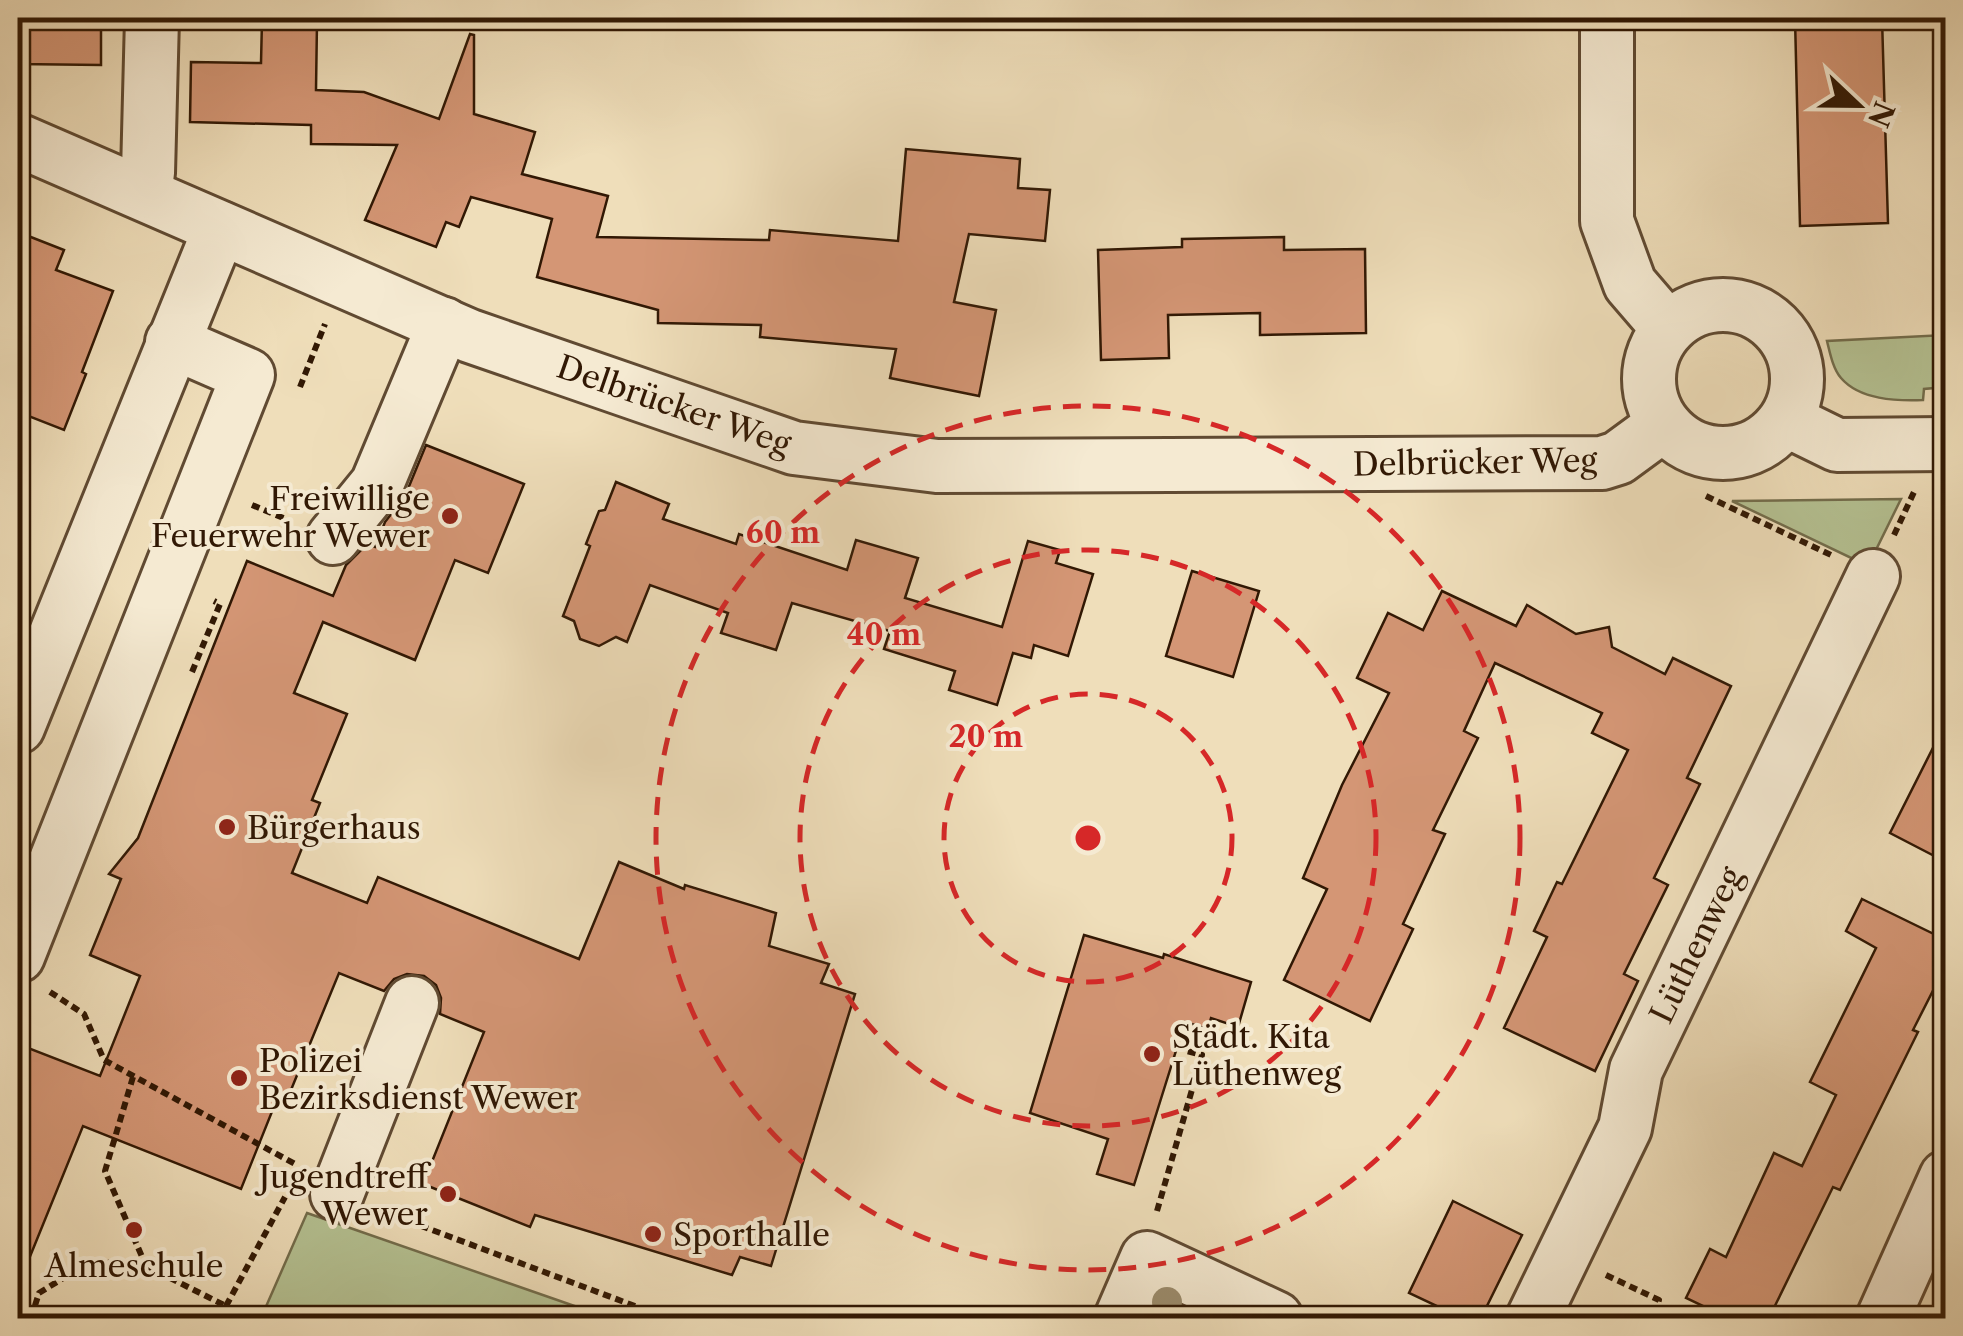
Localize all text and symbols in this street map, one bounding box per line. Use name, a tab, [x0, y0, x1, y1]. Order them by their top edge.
north arrow	[1808, 55, 1908, 155]
text: N	[1861, 97, 1902, 132]
street label: Delbrücker Weg	[552, 347, 797, 464]
street label: Delbrücker Weg	[1352, 440, 1599, 484]
place label: Freiwillige Feuerwehr Wewer	[151, 479, 431, 555]
marker: Freiwillige Feuerwehr Wewer	[439, 505, 461, 527]
text: 60 m	[746, 514, 820, 551]
text: 40 m	[847, 616, 921, 653]
text: 20 m	[949, 718, 1023, 755]
place label: Bürgerhaus	[247, 808, 421, 847]
marker: Bürgerhaus	[216, 816, 238, 838]
centre of rings	[1070, 820, 1106, 856]
street label: Lüthenweg	[1641, 859, 1751, 1030]
place label: Städt. Kita Lüthenweg	[1172, 1017, 1342, 1093]
place label: Polizei Bezirksdienst Wewer	[259, 1041, 578, 1117]
marker: Städt. Kita Lüthenweg	[1141, 1043, 1163, 1065]
marker: Polizei Bezirksdienst Wewer	[228, 1067, 250, 1089]
place label: Jugendtreff Wewer	[254, 1157, 432, 1233]
marker: Jugendtreff Wewer	[437, 1183, 459, 1205]
place label: Sporthalle	[673, 1215, 830, 1254]
marker: Almeschule	[123, 1219, 145, 1241]
marker: Sporthalle	[642, 1223, 664, 1245]
place label: Almeschule	[44, 1246, 223, 1285]

